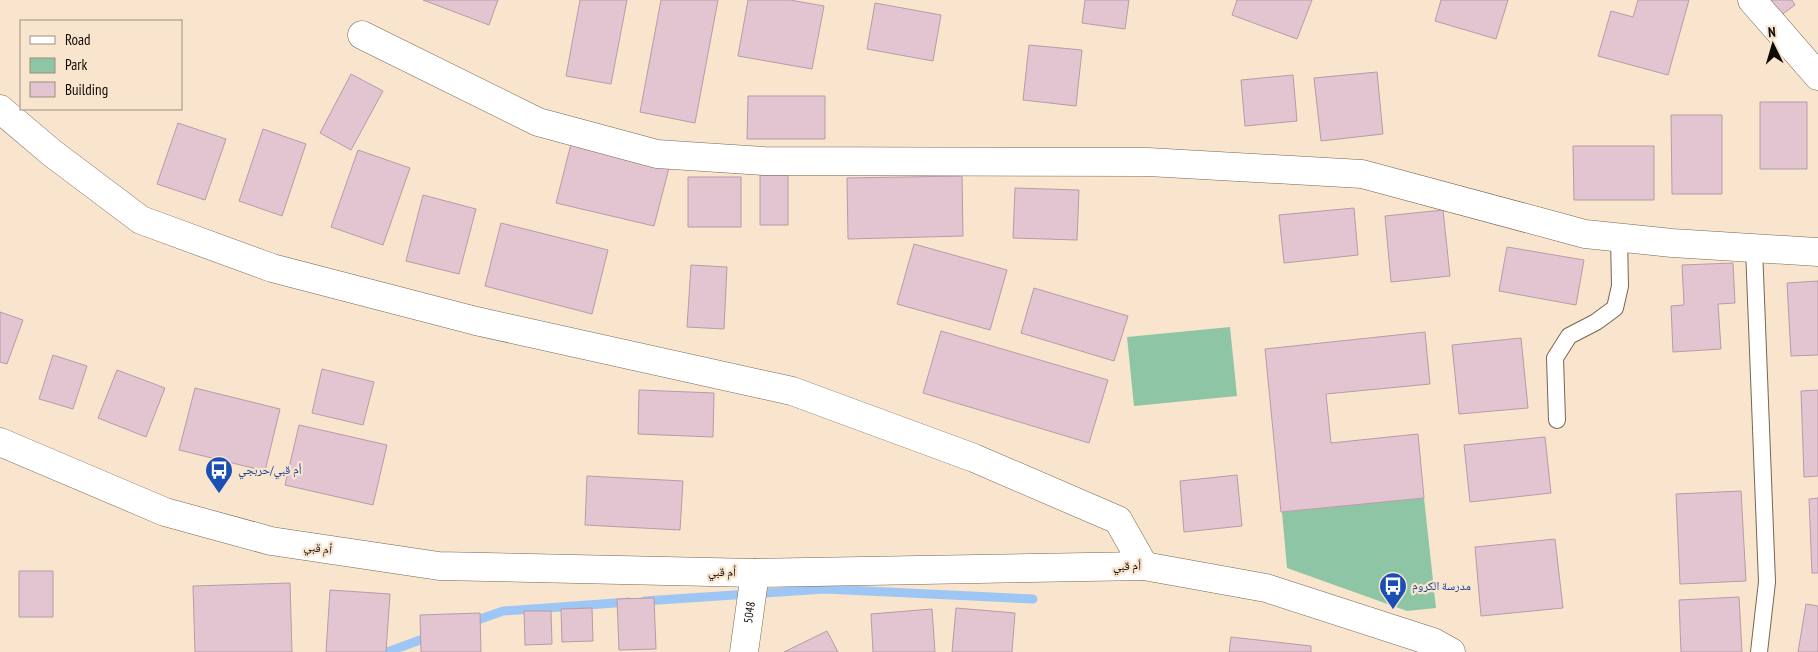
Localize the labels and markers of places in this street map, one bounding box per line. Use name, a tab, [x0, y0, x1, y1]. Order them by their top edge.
bus stop icon: أم قبي/حربجي	[204, 455, 234, 494]
place label: أم قبي/حربجي	[238, 462, 302, 480]
bus stop icon: مدرسة الكروم	[1378, 571, 1408, 610]
place label: مدرسة الكروم	[1412, 578, 1471, 594]

